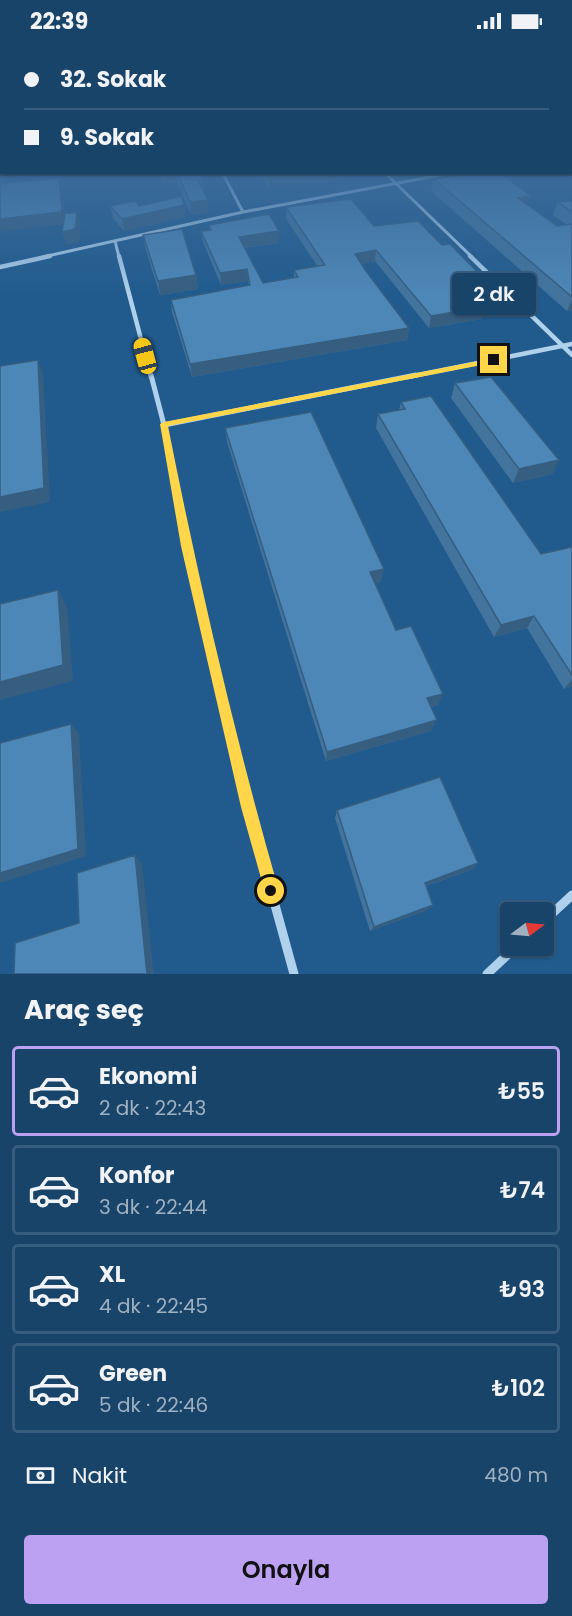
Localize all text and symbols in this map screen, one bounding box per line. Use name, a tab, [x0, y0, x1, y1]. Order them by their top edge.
text: 22:39	[30, 6, 88, 37]
text: 32. Sokak	[60, 64, 166, 95]
text: 9. Sokak	[60, 122, 154, 153]
callout: 2 dk	[452, 273, 536, 315]
text: 2 dk	[473, 280, 515, 308]
car	[132, 336, 158, 376]
route end	[480, 346, 507, 373]
route start	[257, 877, 284, 904]
north arrow	[500, 902, 554, 956]
map controls	[500, 902, 554, 956]
text: Araç seç	[24, 991, 144, 1028]
text: Ekonomi	[99, 1061, 197, 1092]
icon: car	[27, 1064, 81, 1118]
text: ₺55	[498, 1076, 545, 1107]
text: 2 dk · 22:43	[99, 1094, 206, 1122]
text: Konfor	[99, 1160, 175, 1191]
icon: car	[27, 1163, 81, 1217]
text: ₺74	[500, 1175, 545, 1206]
text: 3 dk · 22:44	[99, 1193, 207, 1221]
text: XL	[99, 1259, 125, 1290]
icon: car	[27, 1262, 81, 1316]
text: ₺93	[500, 1274, 545, 1305]
text: 4 dk · 22:45	[99, 1292, 208, 1320]
text: Green	[99, 1358, 167, 1389]
icon: car	[27, 1361, 81, 1415]
text: ₺102	[492, 1373, 545, 1404]
text: 5 dk · 22:46	[99, 1391, 208, 1419]
icon: cash	[24, 1459, 57, 1492]
text: Nakit	[72, 1460, 127, 1491]
text: 480 m	[484, 1461, 548, 1489]
button: Onayla	[24, 1535, 548, 1604]

